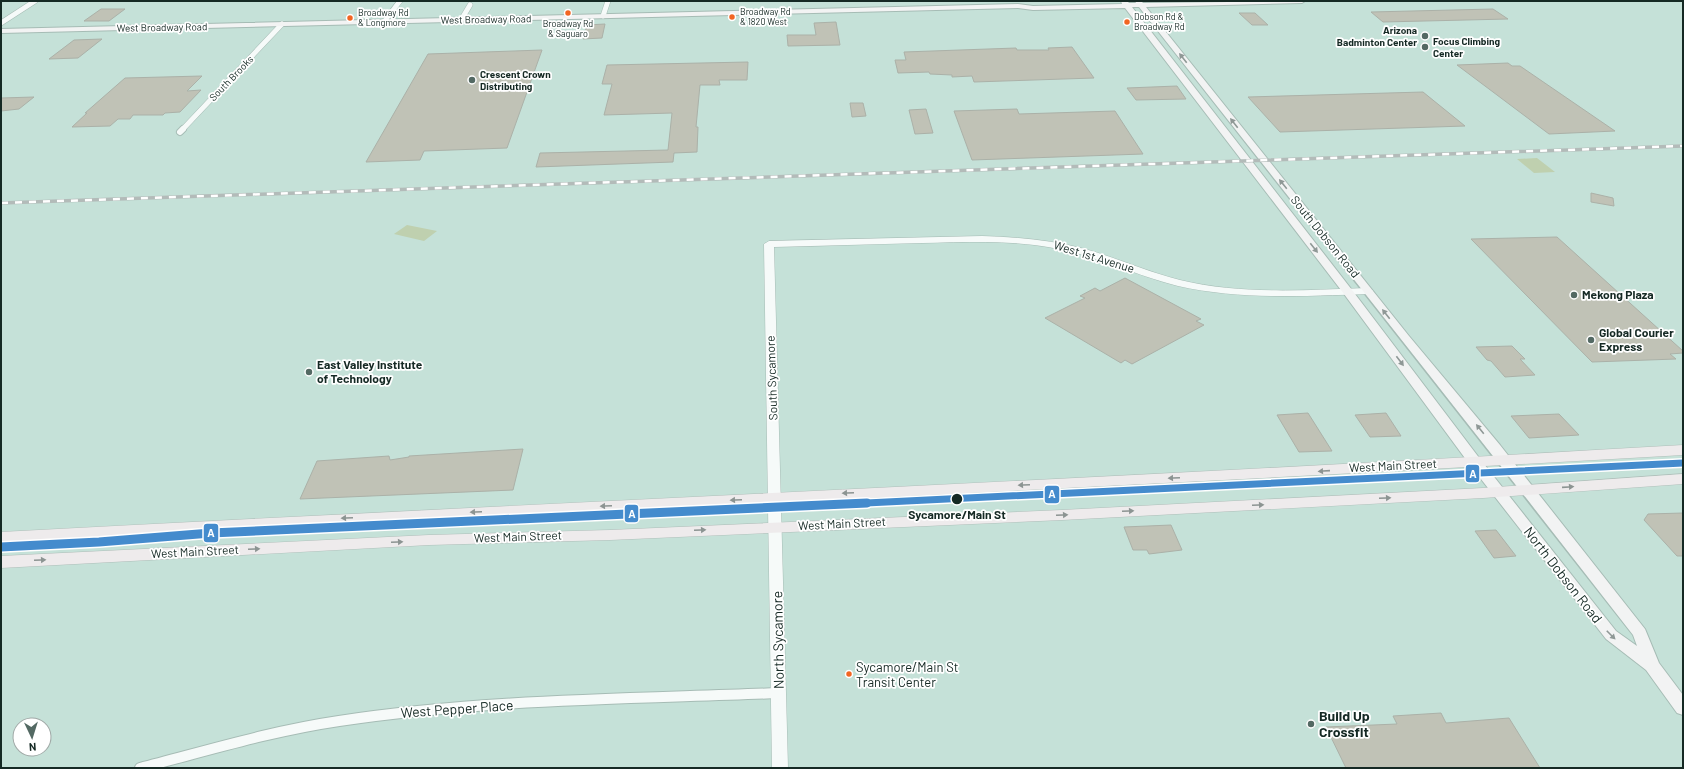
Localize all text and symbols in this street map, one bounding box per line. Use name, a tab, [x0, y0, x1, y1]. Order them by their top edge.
place label: Broadway Rd & 1820 West	[740, 6, 791, 27]
place label: Broadway Rd & Longmore	[358, 7, 409, 28]
marker: Broadway Rd & Saguaro	[563, 8, 573, 18]
place label: Dobson Rd & Broadway Rd	[1134, 11, 1185, 32]
street label: West Broadway Road	[441, 12, 531, 26]
marker: Broadway Rd & 1820 West	[727, 12, 737, 22]
marker: Broadway Rd & Longmore	[345, 13, 355, 23]
marker: Dobson Rd & Broadway Rd	[1122, 17, 1132, 27]
place label: Broadway Rd & Saguaro	[543, 18, 593, 39]
street label: West Broadway Road	[117, 20, 207, 34]
place label: Arizona Badminton Center	[1337, 24, 1417, 48]
marker: Arizona Badminton Center	[1420, 31, 1430, 41]
place label: Focus Climbing Center	[1433, 35, 1501, 59]
marker: Focus Climbing Center	[1420, 42, 1430, 52]
street label: South Brooks	[206, 53, 256, 103]
one-way arrow	[1178, 53, 1187, 64]
place label: Crescent Crown Distributing	[480, 68, 551, 92]
marker: Crescent Crown Distributing	[467, 75, 477, 85]
one-way arrow	[1230, 117, 1238, 128]
one-way arrow	[1278, 179, 1287, 189]
street label: South Dobson Road	[1288, 193, 1363, 280]
street label: West 1st Avenue	[1052, 237, 1136, 275]
one-way arrow	[1310, 242, 1318, 253]
place label: Mekong Plaza	[1582, 287, 1654, 301]
marker: Mekong Plaza	[1569, 290, 1579, 300]
one-way arrow	[1382, 309, 1391, 320]
place label: Global Courier Express	[1599, 325, 1674, 353]
street label: South Sycamore	[763, 335, 779, 421]
marker: Global Courier Express	[1586, 335, 1596, 345]
one-way arrow	[1396, 355, 1404, 366]
place label: East Valley Institute of Technology	[317, 357, 423, 385]
marker: East Valley Institute of Technology	[304, 367, 314, 377]
one-way arrow	[1476, 424, 1485, 435]
street label: West Main Street	[1349, 456, 1437, 474]
line badge: A	[1465, 464, 1480, 483]
one-way arrow	[1318, 467, 1330, 474]
text: A	[1469, 467, 1477, 480]
one-way arrow	[1167, 475, 1180, 481]
one-way arrow	[1017, 482, 1030, 488]
one-way arrow	[1562, 484, 1574, 491]
line badge: A	[1044, 485, 1060, 504]
text: A	[1048, 487, 1056, 500]
one-way arrow	[842, 490, 854, 497]
marker: Sycamore/Main St	[950, 492, 964, 506]
one-way arrow	[1379, 495, 1392, 501]
one-way arrow	[729, 497, 742, 503]
one-way arrow	[1252, 501, 1264, 508]
one-way arrow	[600, 503, 612, 510]
line badge: A	[624, 504, 639, 523]
text: A	[628, 507, 636, 520]
place label: Sycamore/Main St	[908, 507, 1006, 521]
one-way arrow	[1122, 508, 1135, 514]
one-way arrow	[469, 509, 482, 515]
one-way arrow	[1056, 511, 1068, 518]
street label: West Main Street	[798, 514, 886, 532]
one-way arrow	[341, 515, 353, 522]
line badge: A	[203, 523, 219, 543]
street label: North Dobson Road	[1521, 523, 1606, 626]
text: A	[207, 526, 215, 539]
street label: West Main Street	[474, 527, 562, 545]
one-way arrow	[694, 527, 706, 534]
one-way arrow	[391, 538, 403, 545]
street label: West Main Street	[151, 542, 239, 560]
one-way arrow	[248, 546, 261, 552]
one-way arrow	[34, 557, 46, 564]
street label: North Sycamore	[768, 591, 787, 689]
one-way arrow	[1607, 630, 1616, 640]
place label: Sycamore/Main St Transit Center	[856, 659, 959, 690]
marker: Sycamore/Main St Transit Center	[844, 669, 854, 679]
street label: West Pepper Place	[400, 696, 514, 721]
place label: Build Up Crossfit	[1319, 707, 1370, 740]
north arrow	[12, 717, 52, 757]
marker: Build Up Crossfit	[1306, 719, 1316, 729]
text: N	[29, 741, 37, 754]

